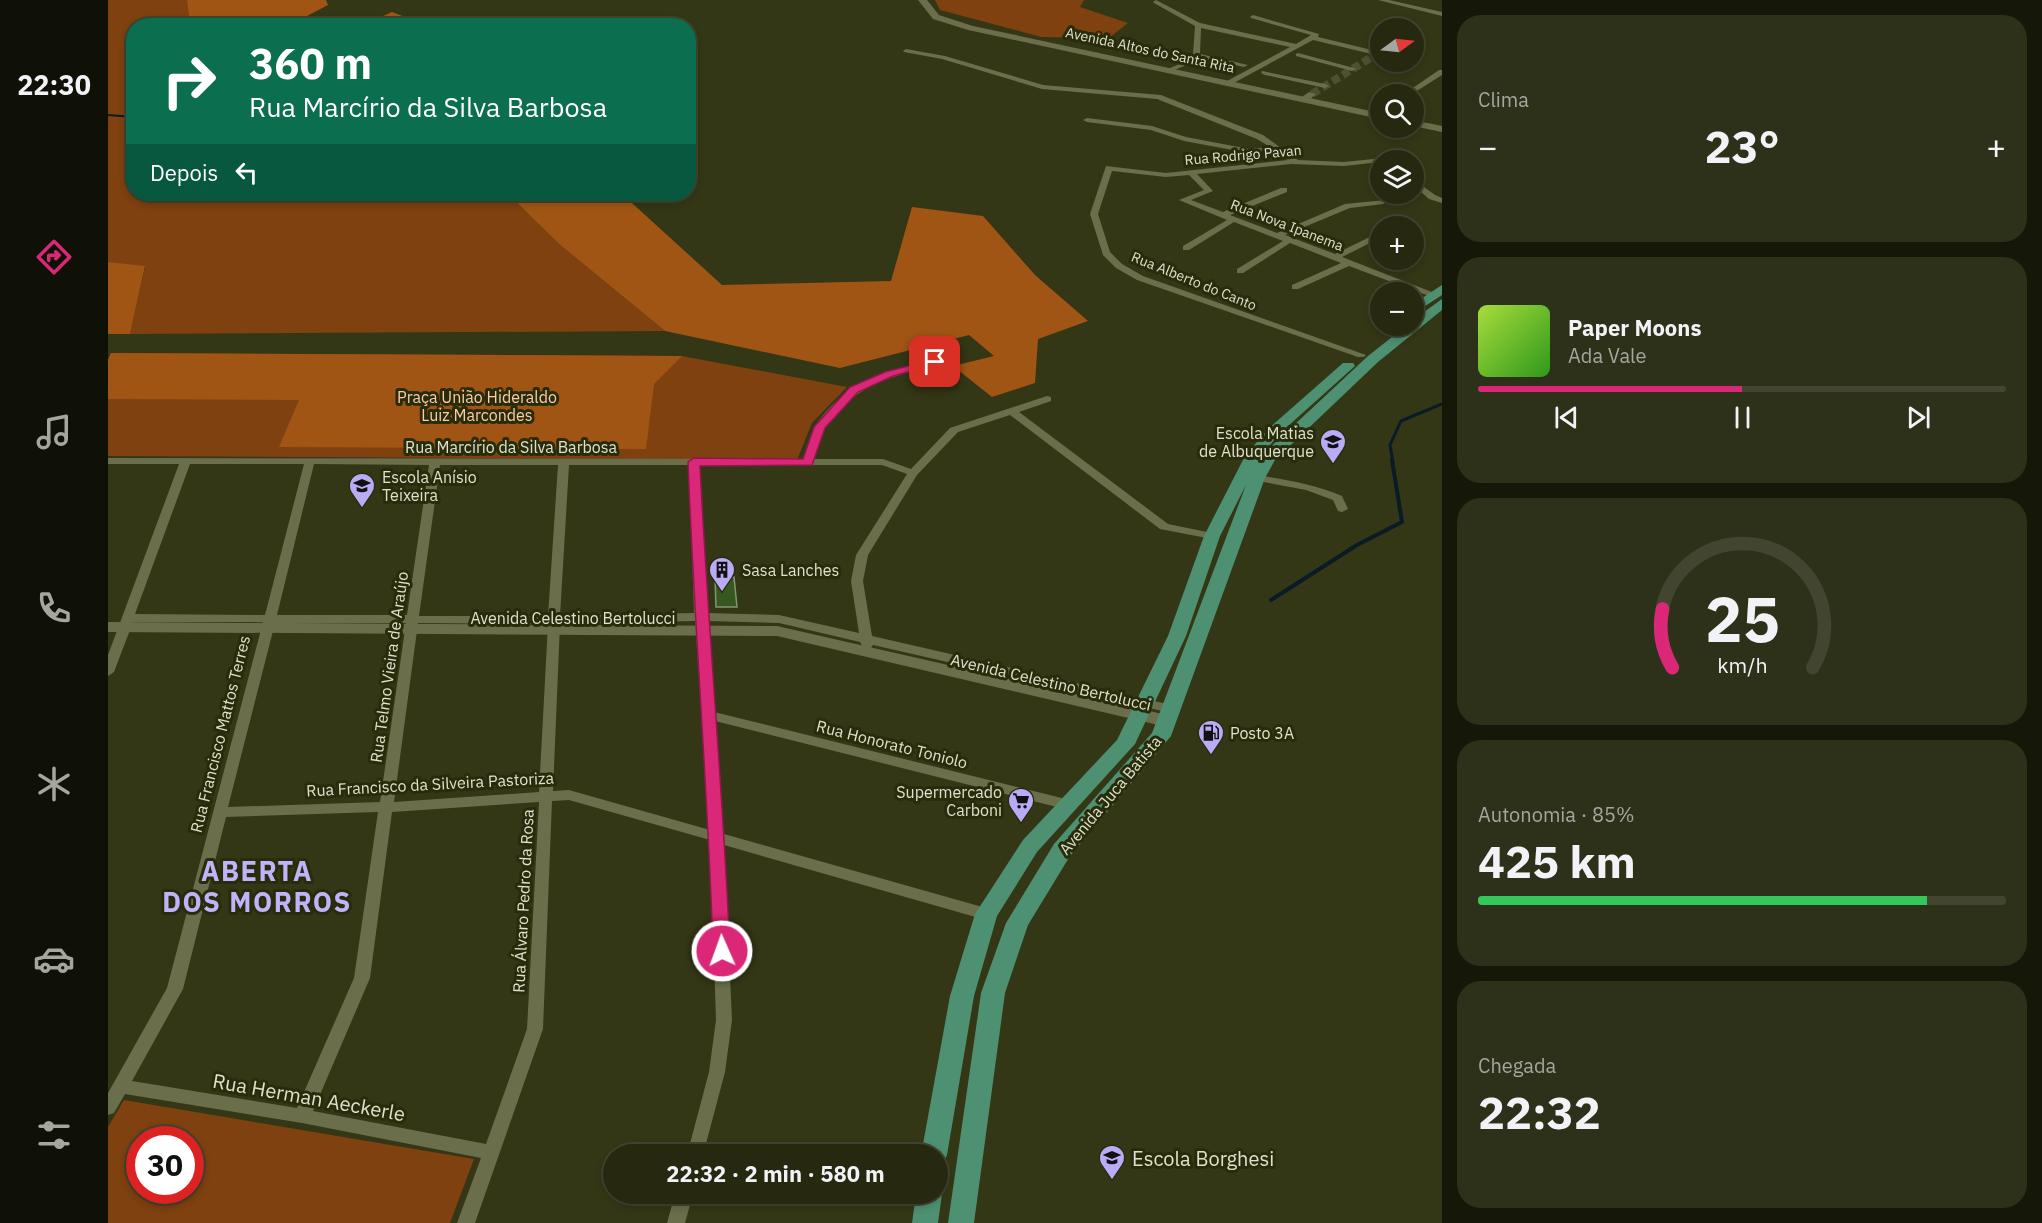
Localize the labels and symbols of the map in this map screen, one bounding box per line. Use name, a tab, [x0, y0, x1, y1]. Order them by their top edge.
north arrow	[1370, 18, 1424, 72]
street label: Avenida Altos do Santa Rita	[1064, 23, 1237, 77]
street label: Rua Rodrigo Pavan	[1184, 141, 1302, 169]
street label: Rua Nova Ipanema	[1228, 195, 1346, 255]
street label: Rua Alberto do Canto	[1129, 248, 1259, 314]
pin	[909, 336, 960, 387]
park label: Praça União Hideraldo Luiz Marcondes	[397, 387, 557, 425]
place label: Escola Matias de Albuquerque	[1199, 423, 1314, 461]
school or university icon: Escola Matias de Albuquerque	[1318, 427, 1348, 465]
street label: Rua Marcírio da Silva Barbosa	[405, 437, 618, 457]
place label: Escola Anísio Teixeira	[382, 467, 477, 505]
school or university icon: Escola Anísio Teixeira	[347, 471, 377, 509]
building icon: Sasa Lanches	[707, 555, 737, 593]
place label: Sasa Lanches	[742, 560, 839, 580]
street label: Rua Telmo Vieira de Araújo	[366, 570, 412, 764]
street label: Avenida Celestino Bertolucci	[470, 608, 676, 628]
street label: Rua Francisco Mattos Terres	[186, 633, 254, 835]
street label: Avenida Celestino Bertolucci	[949, 649, 1153, 715]
street label: Rua Honorato Toniolo	[814, 716, 970, 772]
fuel station icon: Posto 3A	[1196, 718, 1226, 756]
place label: Posto 3A	[1230, 723, 1294, 743]
street label: Avenida Juca Batista	[1054, 731, 1166, 859]
street label: Rua Francisco da Silveira Pastoriza	[306, 767, 555, 800]
place label: Supermercado Carboni	[896, 782, 1002, 820]
supermarket icon: Supermercado Carboni	[1006, 786, 1036, 824]
street label: Rua Álvaro Pedro da Rosa	[507, 808, 538, 993]
district label: ABERTA DOS MORROS	[162, 853, 352, 919]
position arrow	[690, 919, 754, 983]
street label: Rua Herman Aeckerle	[211, 1067, 407, 1127]
speed limit sign: 30	[126, 1126, 204, 1204]
school or university icon: Escola Borghesi	[1097, 1143, 1127, 1181]
place label: Escola Borghesi	[1132, 1145, 1274, 1172]

